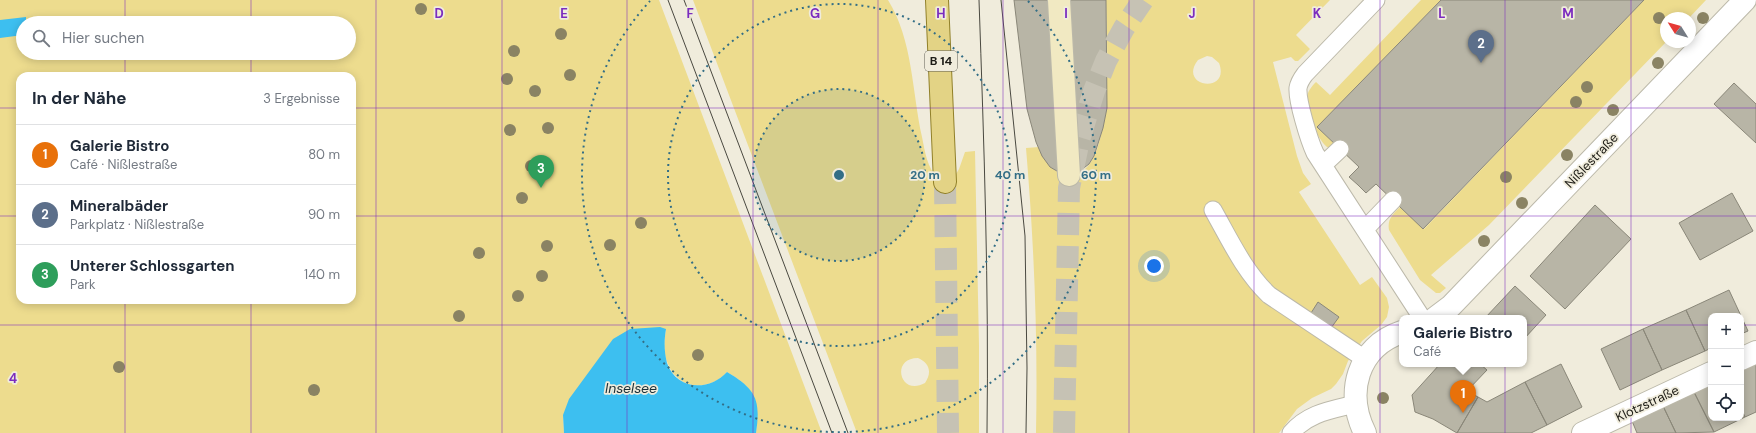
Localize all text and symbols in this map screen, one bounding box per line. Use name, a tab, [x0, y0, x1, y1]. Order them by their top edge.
text: D	[434, 5, 444, 22]
text: E	[560, 5, 568, 22]
text: F	[686, 5, 694, 22]
text: G	[810, 5, 820, 22]
text: H	[936, 5, 946, 22]
text: I	[1064, 5, 1068, 22]
text: J	[1188, 5, 1196, 22]
text: K	[1313, 5, 1322, 22]
text: L	[1438, 5, 1446, 22]
text: M	[1562, 5, 1574, 22]
north arrow	[1660, 12, 1696, 48]
search box	[16, 16, 356, 60]
icon: search	[30, 27, 52, 49]
text: Hier suchen	[62, 28, 144, 48]
pin: 2	[1468, 30, 1494, 63]
road number: B 14	[925, 51, 957, 71]
text: In der Nähe	[32, 87, 127, 109]
text: 3 Ergebnisse	[263, 90, 340, 107]
street label: Nißlestraße	[1561, 129, 1622, 191]
text: Galerie Bistro	[70, 136, 169, 156]
text: 1	[43, 146, 47, 163]
text: 80 m	[308, 146, 340, 163]
pin: 3	[528, 155, 554, 188]
text: Café · Nißlestraße	[70, 156, 177, 173]
text: 20 m	[910, 167, 940, 183]
text: 40 m	[995, 167, 1025, 183]
text: 60 m	[1081, 167, 1111, 183]
centre of rings	[832, 168, 846, 182]
text: Mineralbäder	[70, 196, 168, 216]
text: 2	[41, 206, 49, 223]
text: 90 m	[308, 206, 340, 223]
text: Parkplatz · Nißlestraße	[70, 216, 204, 233]
text: Unterer Schlossgarten	[70, 256, 235, 276]
your location	[1144, 256, 1164, 276]
text: 3	[41, 266, 49, 283]
text: 140 m	[304, 266, 340, 283]
text: Park	[70, 276, 96, 293]
map controls	[1708, 313, 1744, 421]
button: +	[1708, 313, 1744, 349]
popup	[1399, 315, 1527, 367]
text: Galerie Bistro	[1413, 323, 1513, 343]
text: Café	[1413, 343, 1441, 360]
button: −	[1708, 349, 1744, 385]
text: 4	[9, 370, 17, 387]
water label: Inselsee	[605, 379, 657, 397]
pin: 1	[1450, 380, 1476, 413]
street label: Klotzstraße	[1613, 381, 1682, 426]
button: locate	[1708, 385, 1744, 421]

